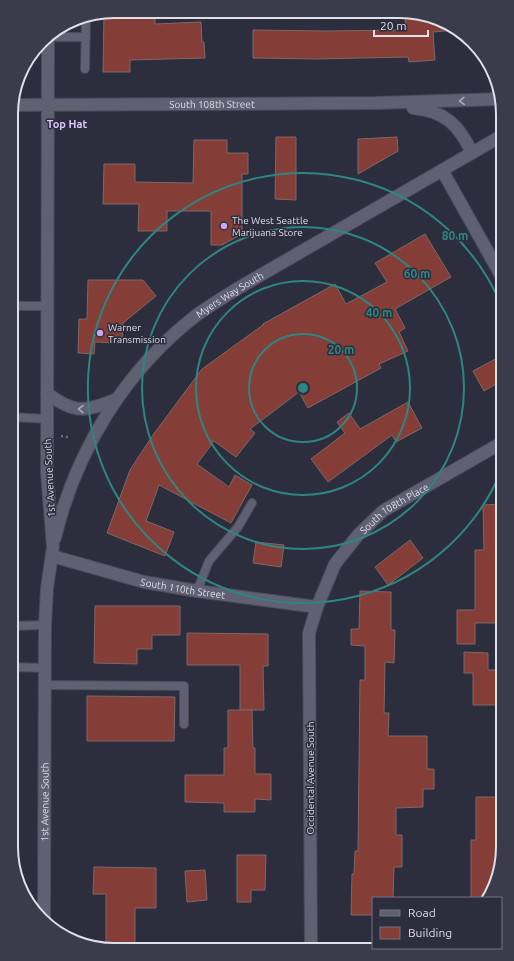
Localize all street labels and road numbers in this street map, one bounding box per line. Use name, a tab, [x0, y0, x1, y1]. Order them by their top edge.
street label: South 108th Street	[169, 99, 255, 110]
street label: Myers Way South	[194, 270, 265, 320]
street label: 1st Avenue South	[42, 438, 57, 518]
street label: South 108th Place	[358, 481, 430, 536]
street label: South 110th Street	[139, 576, 226, 601]
street label: Occidental Avenue South	[305, 722, 316, 834]
street label: 1st Avenue South	[39, 763, 51, 841]

